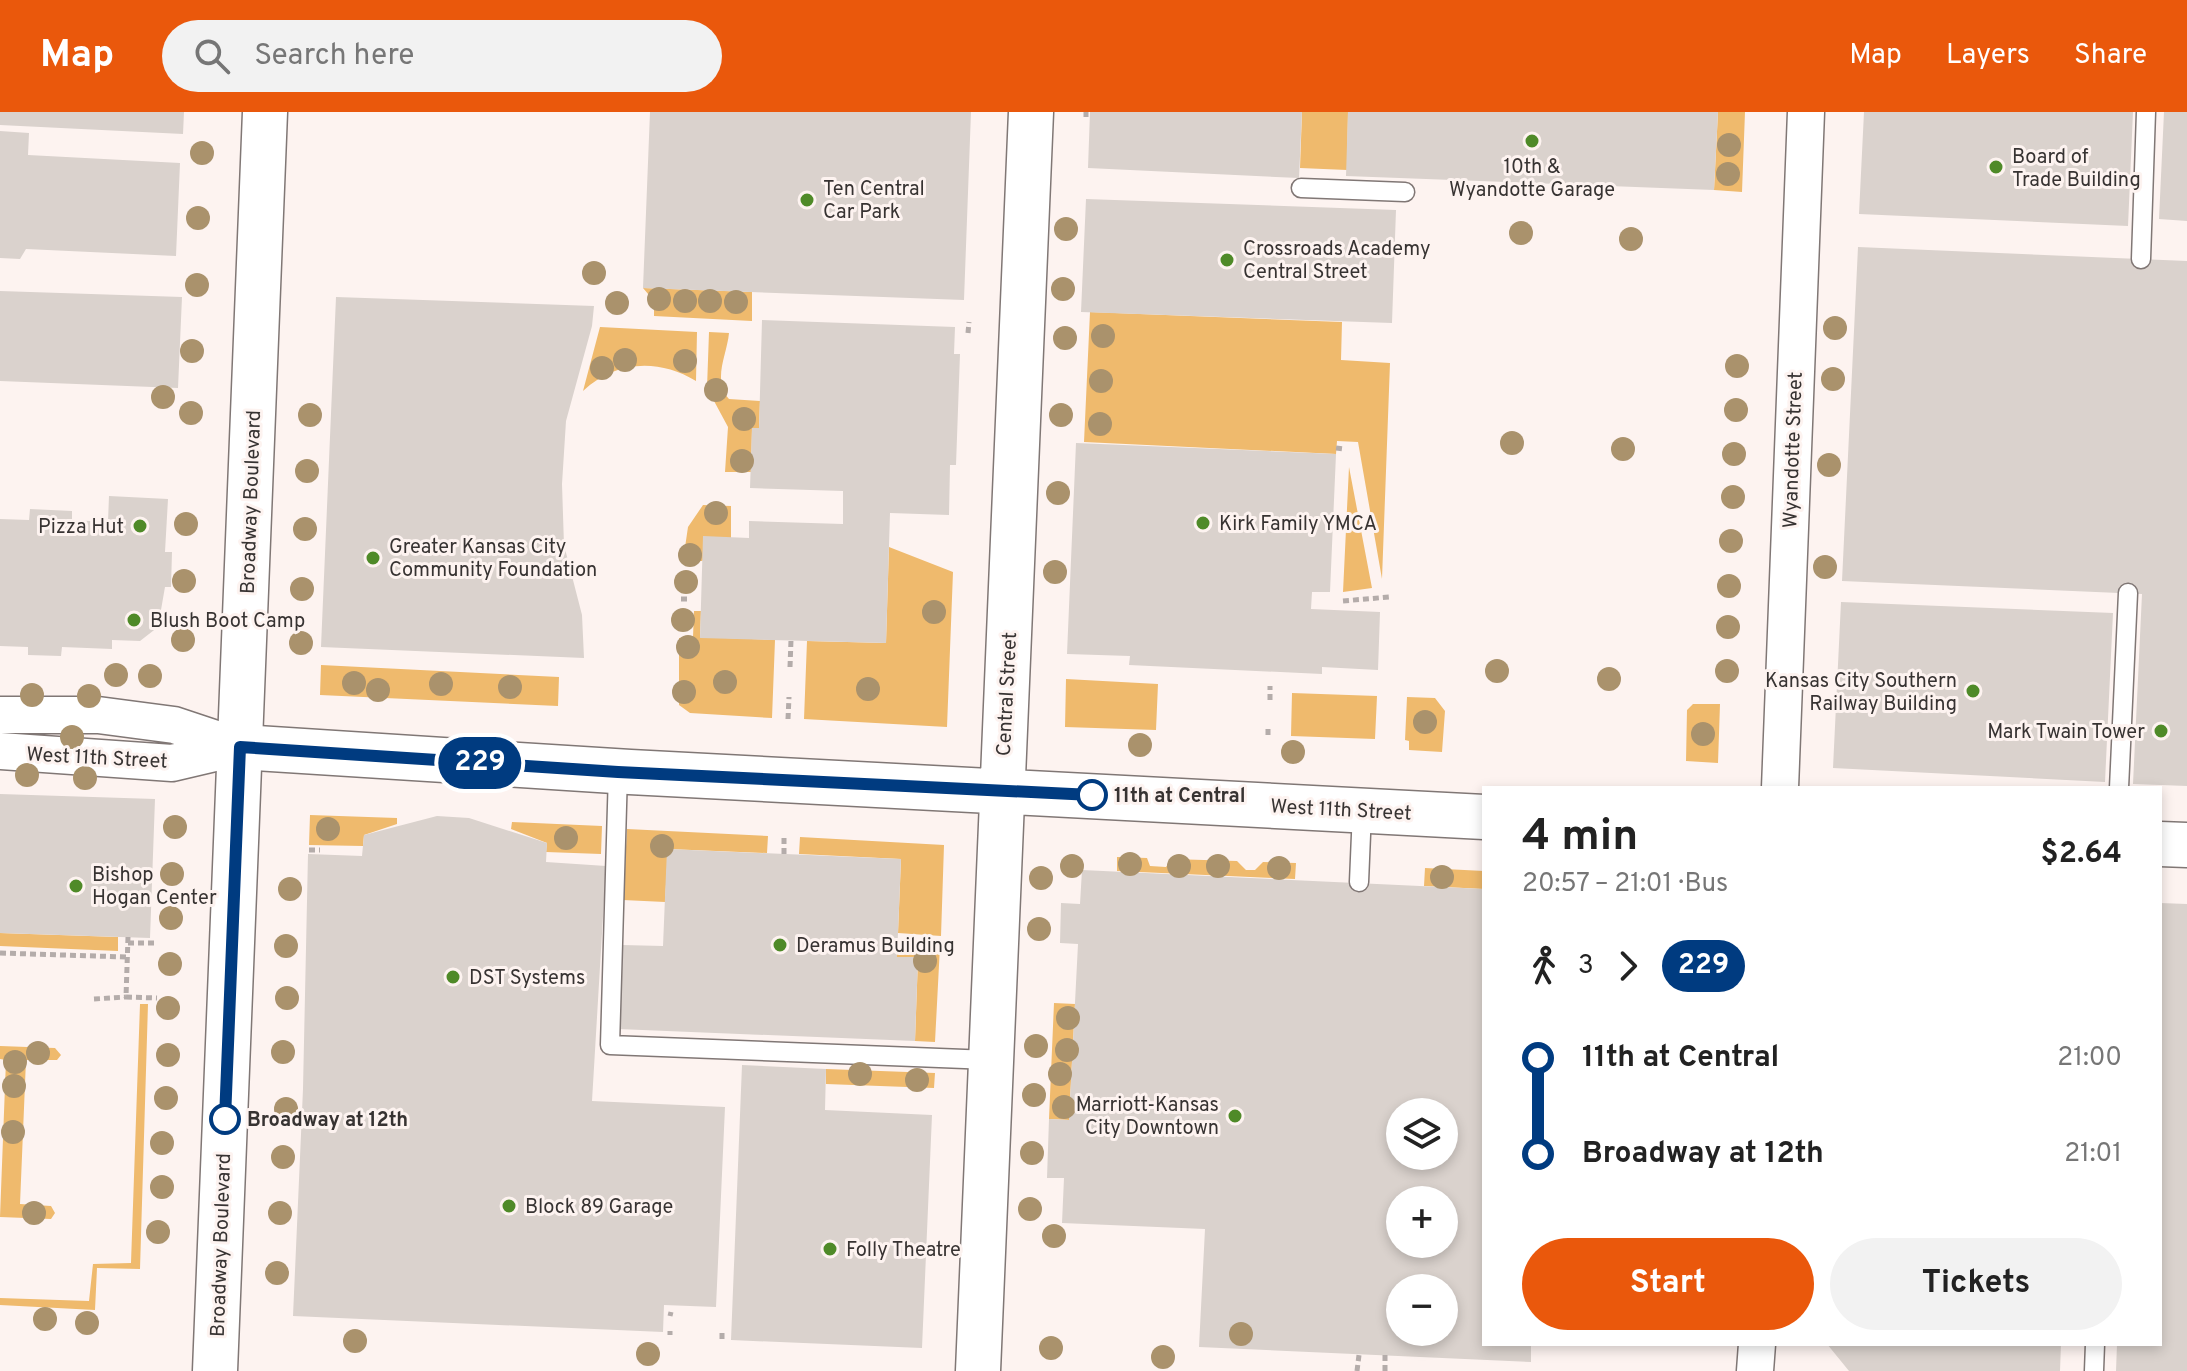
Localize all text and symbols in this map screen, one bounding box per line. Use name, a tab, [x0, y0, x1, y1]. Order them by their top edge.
search box	[162, 20, 722, 92]
text: Map	[40, 32, 114, 81]
icon: search	[190, 34, 234, 78]
text: Search here	[254, 38, 414, 75]
text: Map	[1849, 38, 1902, 74]
text: Layers	[1946, 38, 2030, 74]
text: Share	[2074, 38, 2147, 74]
marker: 10th & Wyandotte Garage	[1523, 132, 1541, 150]
place label: Board of Trade Building	[2012, 145, 2141, 194]
place label: 10th & Wyandotte Garage	[1449, 155, 1615, 204]
marker: Board of Trade Building	[1987, 158, 2005, 176]
place label: Ten Central Car Park	[823, 177, 925, 226]
marker: Ten Central Car Park	[798, 191, 816, 209]
place label: Crossroads Academy Central Street	[1243, 237, 1431, 286]
marker: Crossroads Academy Central Street	[1218, 251, 1236, 269]
street label: Wyandotte Street	[1778, 371, 1810, 529]
street label: Broadway Boulevard	[236, 410, 268, 595]
place label: Kirk Family YMCA	[1219, 512, 1377, 538]
marker: Kirk Family YMCA	[1194, 514, 1212, 532]
place label: Pizza Hut	[38, 515, 124, 541]
marker: Pizza Hut	[131, 517, 149, 535]
place label: Greater Kansas City Community Foundation	[389, 535, 597, 584]
marker: Greater Kansas City Community Foundation	[364, 549, 382, 567]
place label: Blush Boot Camp	[150, 609, 305, 635]
marker: Blush Boot Camp	[125, 611, 143, 629]
street label: Central Street	[992, 631, 1024, 757]
place label: Kansas City Southern Railway Building	[1765, 669, 1957, 718]
marker: Kansas City Southern Railway Building	[1964, 682, 1982, 700]
place label: Mark Twain Tower	[1987, 720, 2145, 746]
marker: Mark Twain Tower	[2152, 722, 2170, 740]
line badge: 229	[434, 737, 526, 789]
street label: West 11th Street	[26, 742, 168, 776]
text: 229	[454, 745, 506, 781]
marker: 11th at Central	[1077, 780, 1107, 810]
place label: 11th at Central	[1114, 784, 1246, 810]
street label: West 11th Street	[1270, 794, 1412, 828]
text: 4 min	[1522, 810, 1638, 866]
text: $2.64	[2041, 836, 2122, 873]
place label: Bishop Hogan Center	[92, 863, 217, 912]
text: 20:57 – 21:01 · Bus	[1522, 868, 1728, 901]
marker: Bishop Hogan Center	[67, 877, 85, 895]
place label: Deramus Building	[796, 934, 955, 960]
marker: Deramus Building	[771, 936, 789, 954]
icon: walk	[1522, 944, 1566, 988]
icon: forward	[1606, 944, 1650, 988]
text: 229	[1678, 948, 1729, 984]
text: 3	[1578, 950, 1594, 983]
place label: DST Systems	[469, 966, 585, 992]
marker: DST Systems	[444, 968, 462, 986]
text: 11th at Central	[1582, 1040, 1779, 1077]
text: 21:00	[2057, 1042, 2122, 1075]
place label: Marriott-Kansas City Downtown	[1076, 1093, 1219, 1142]
map controls	[1386, 1098, 1458, 1346]
button: layers	[1386, 1098, 1458, 1170]
marker: Broadway at 12th	[210, 1104, 240, 1134]
marker: Marriott-Kansas City Downtown	[1226, 1107, 1244, 1125]
place label: Broadway at 12th	[247, 1108, 408, 1134]
text: Broadway at 12th	[1582, 1136, 1824, 1173]
text: 21:01	[2064, 1138, 2122, 1171]
street label: Broadway Boulevard	[206, 1153, 238, 1338]
button: +	[1386, 1186, 1458, 1258]
place label: Block 89 Garage	[525, 1195, 673, 1221]
marker: Block 89 Garage	[500, 1197, 518, 1215]
place label: Folly Theatre	[846, 1238, 961, 1264]
button: Start	[1522, 1238, 1814, 1330]
button: Tickets	[1830, 1238, 2122, 1330]
marker: Folly Theatre	[821, 1240, 839, 1258]
button: −	[1386, 1274, 1458, 1346]

